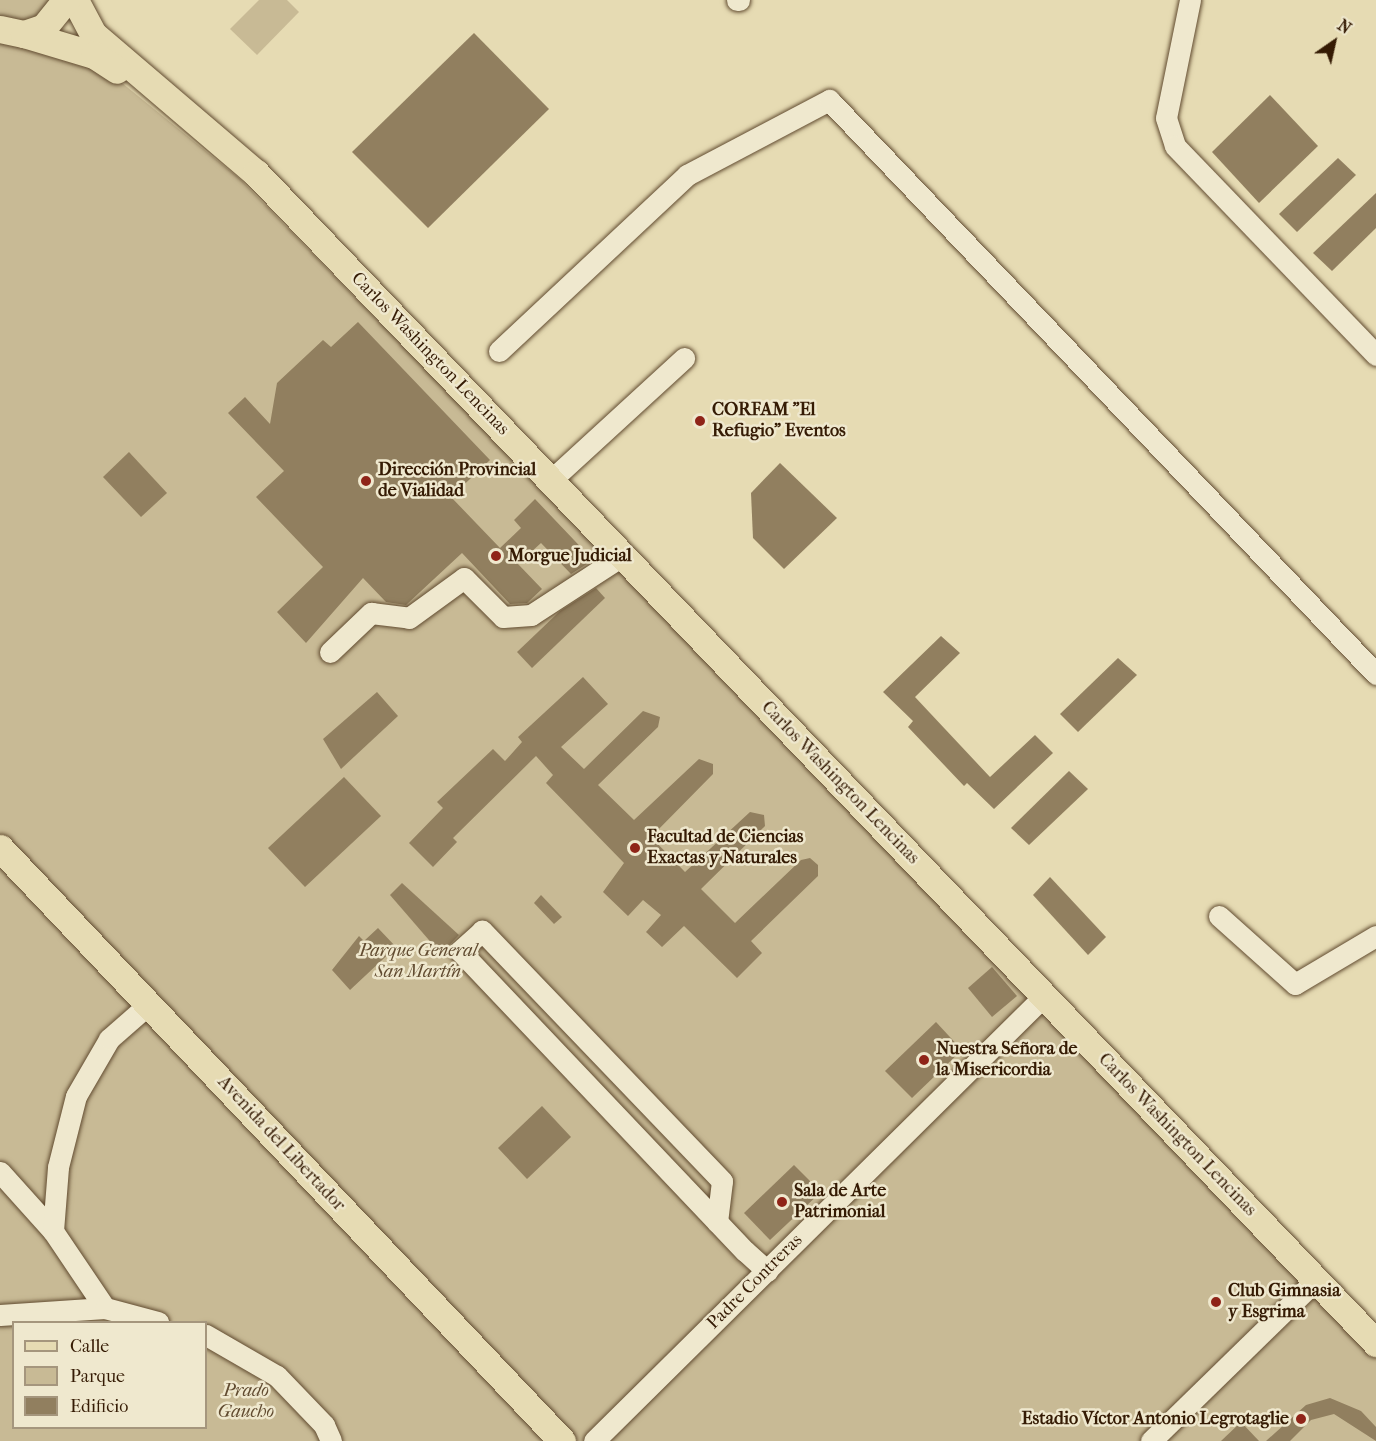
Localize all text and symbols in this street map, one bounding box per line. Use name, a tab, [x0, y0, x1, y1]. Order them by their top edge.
north arrow	[1304, 12, 1364, 72]
text: N	[1334, 15, 1355, 38]
street label: Carlos Washington Lencinas	[346, 268, 514, 440]
place label: CORFAM "El Refugio" Eventos	[712, 400, 846, 442]
marker: CORFAM "El Refugio" Eventos	[693, 414, 707, 428]
place label: Dirección Provincial de Vialidad	[378, 460, 536, 502]
marker: Dirección Provincial de Vialidad	[359, 474, 373, 488]
place label: Morgue Judicial	[508, 545, 632, 567]
marker: Morgue Judicial	[489, 549, 503, 563]
street label: Carlos Washington Lencinas	[756, 697, 924, 869]
place label: Facultad de Ciencias Exactas y Naturales	[647, 827, 804, 870]
marker: Facultad de Ciencias Exactas y Naturales	[628, 841, 642, 855]
park label: Parque General San Martín	[359, 941, 477, 984]
place label: Nuestra Señora de la Misericordia	[936, 1039, 1077, 1082]
street label: Carlos Washington Lencinas	[1093, 1049, 1261, 1221]
marker: Nuestra Señora de la Misericordia	[917, 1053, 931, 1067]
street label: Avenida del Libertador	[213, 1072, 349, 1216]
place label: Sala de Arte Patrimonial	[794, 1181, 886, 1224]
marker: Sala de Arte Patrimonial	[775, 1195, 789, 1209]
street label: Padre Contreras	[703, 1230, 807, 1334]
place label: Club Gimnasia y Esgrima	[1228, 1281, 1340, 1324]
marker: Club Gimnasia y Esgrima	[1209, 1295, 1223, 1309]
legend	[12, 1321, 207, 1429]
text: Calle	[70, 1336, 109, 1357]
text: Parque	[70, 1366, 125, 1387]
park label: Prado Gaucho	[218, 1381, 274, 1424]
text: Edificio	[70, 1396, 128, 1417]
place label: Estadio Víctor Antonio Legrotaglie	[1022, 1408, 1289, 1430]
marker: Estadio Víctor Antonio Legrotaglie	[1294, 1412, 1308, 1426]

